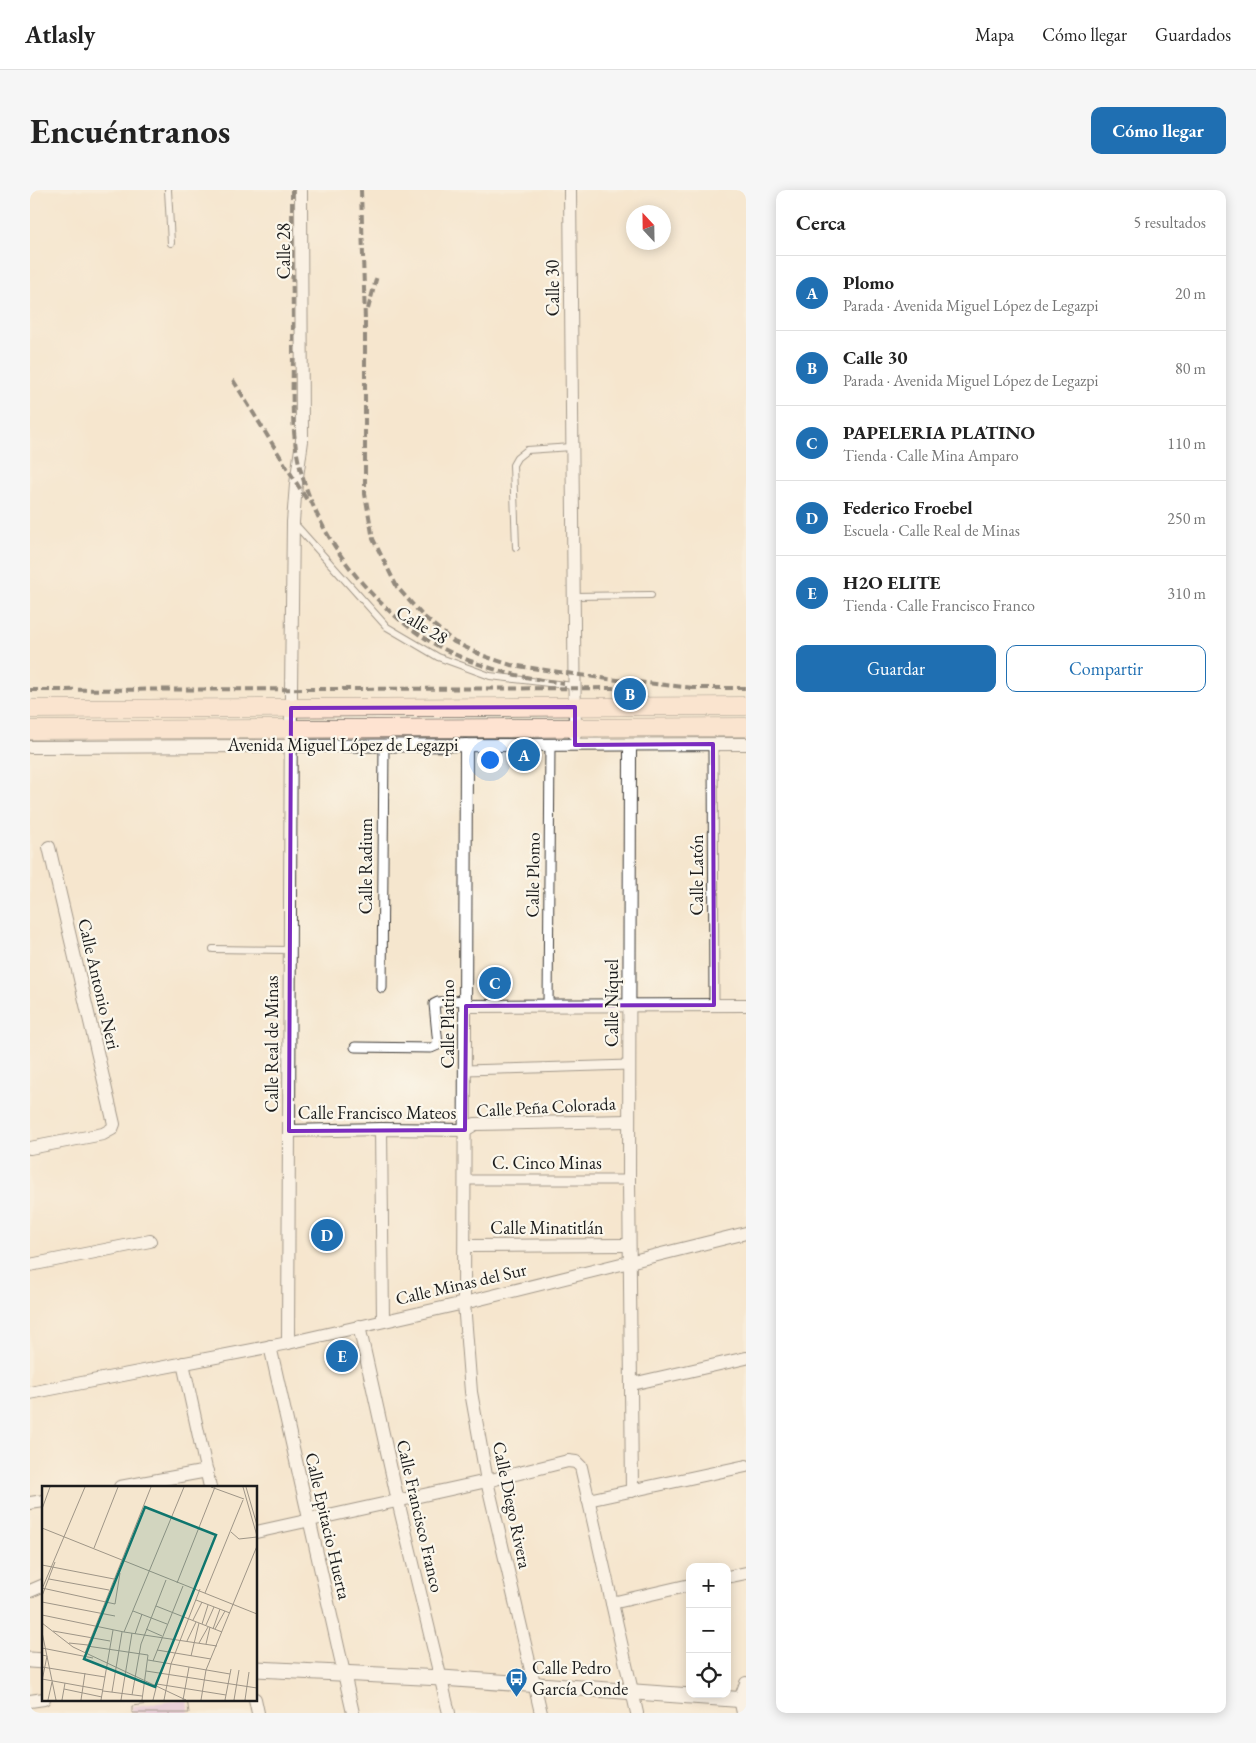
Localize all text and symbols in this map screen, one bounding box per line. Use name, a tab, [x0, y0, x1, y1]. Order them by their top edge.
text: Atlasly	[25, 19, 95, 50]
text: Mapa	[975, 23, 1014, 46]
text: Cómo llegar	[1042, 23, 1127, 46]
text: Guardados	[1155, 23, 1231, 46]
button: Cómo llegar	[1091, 107, 1226, 154]
text: Encuéntranos	[30, 108, 230, 153]
north arrow	[626, 205, 671, 250]
text: Cerca	[796, 209, 846, 236]
text: 5 resultados	[1134, 212, 1206, 233]
street label: Calle 28	[272, 223, 295, 279]
street label: Calle 30	[541, 259, 564, 316]
text: Plomo	[843, 270, 894, 295]
text: A	[806, 283, 818, 304]
text: 20 m	[1175, 283, 1206, 304]
text: Parada · Avenida Miguel López de Legazpi	[843, 295, 1099, 316]
text: Calle 30	[843, 345, 908, 370]
text: B	[807, 358, 817, 379]
text: 80 m	[1175, 358, 1206, 379]
text: Parada · Avenida Miguel López de Legazpi	[843, 370, 1099, 391]
text: PAPELERIA PLATINO	[843, 420, 1035, 445]
text: C	[806, 433, 818, 454]
text: 110 m	[1167, 433, 1206, 454]
text: Tienda · Calle Mina Amparo	[843, 445, 1019, 466]
text: Federico Froebel	[843, 495, 973, 520]
text: D	[806, 508, 818, 529]
text: 250 m	[1167, 508, 1206, 529]
text: Escuela · Calle Real de Minas	[843, 520, 1020, 541]
text: H2O ELITE	[843, 570, 940, 595]
text: E	[807, 583, 817, 604]
text: 310 m	[1167, 583, 1206, 604]
text: Tienda · Calle Francisco Franco	[843, 595, 1035, 616]
street label: Calle 28	[392, 600, 452, 649]
button: Guardar	[796, 645, 996, 692]
button: Compartir	[1006, 645, 1206, 692]
pin: B	[614, 675, 646, 713]
street label: Avenida Miguel López de Legazpi	[227, 733, 459, 756]
pin: A	[508, 736, 540, 774]
your location	[477, 747, 503, 773]
street label: Calle Radium	[354, 818, 377, 914]
street label: Calle Plomo	[520, 832, 545, 918]
street label: Calle Latón	[685, 834, 708, 915]
street label: Calle Antonio Neri	[73, 916, 126, 1052]
street label: Calle Níquel	[600, 959, 623, 1047]
pin: C	[479, 964, 511, 1002]
street label: Calle Real de Minas	[260, 975, 283, 1113]
street label: Calle Platino	[436, 979, 459, 1069]
street label: Calle Peña Colorada	[476, 1091, 617, 1122]
street label: Calle Francisco Mateos	[298, 1101, 456, 1124]
street label: C. Cinco Minas	[492, 1151, 602, 1174]
pin: D	[311, 1216, 343, 1254]
street label: Calle Minatitlán	[490, 1216, 604, 1239]
street label: Calle Minas del Sur	[393, 1257, 529, 1310]
pin: E	[326, 1337, 358, 1375]
street label: Calle Francisco Franco	[392, 1437, 449, 1595]
street label: Calle Diego Rivera	[488, 1439, 537, 1571]
street label: Calle Epitacio Huerta	[300, 1450, 357, 1602]
inset map	[42, 1486, 258, 1700]
map controls	[686, 1563, 731, 1698]
button: +	[686, 1563, 731, 1608]
button: −	[686, 1608, 731, 1653]
button: locate	[686, 1653, 731, 1698]
place label: Calle Pedro García Conde	[532, 1656, 628, 1700]
bus stop icon: Calle Pedro García Conde	[504, 1666, 528, 1697]

